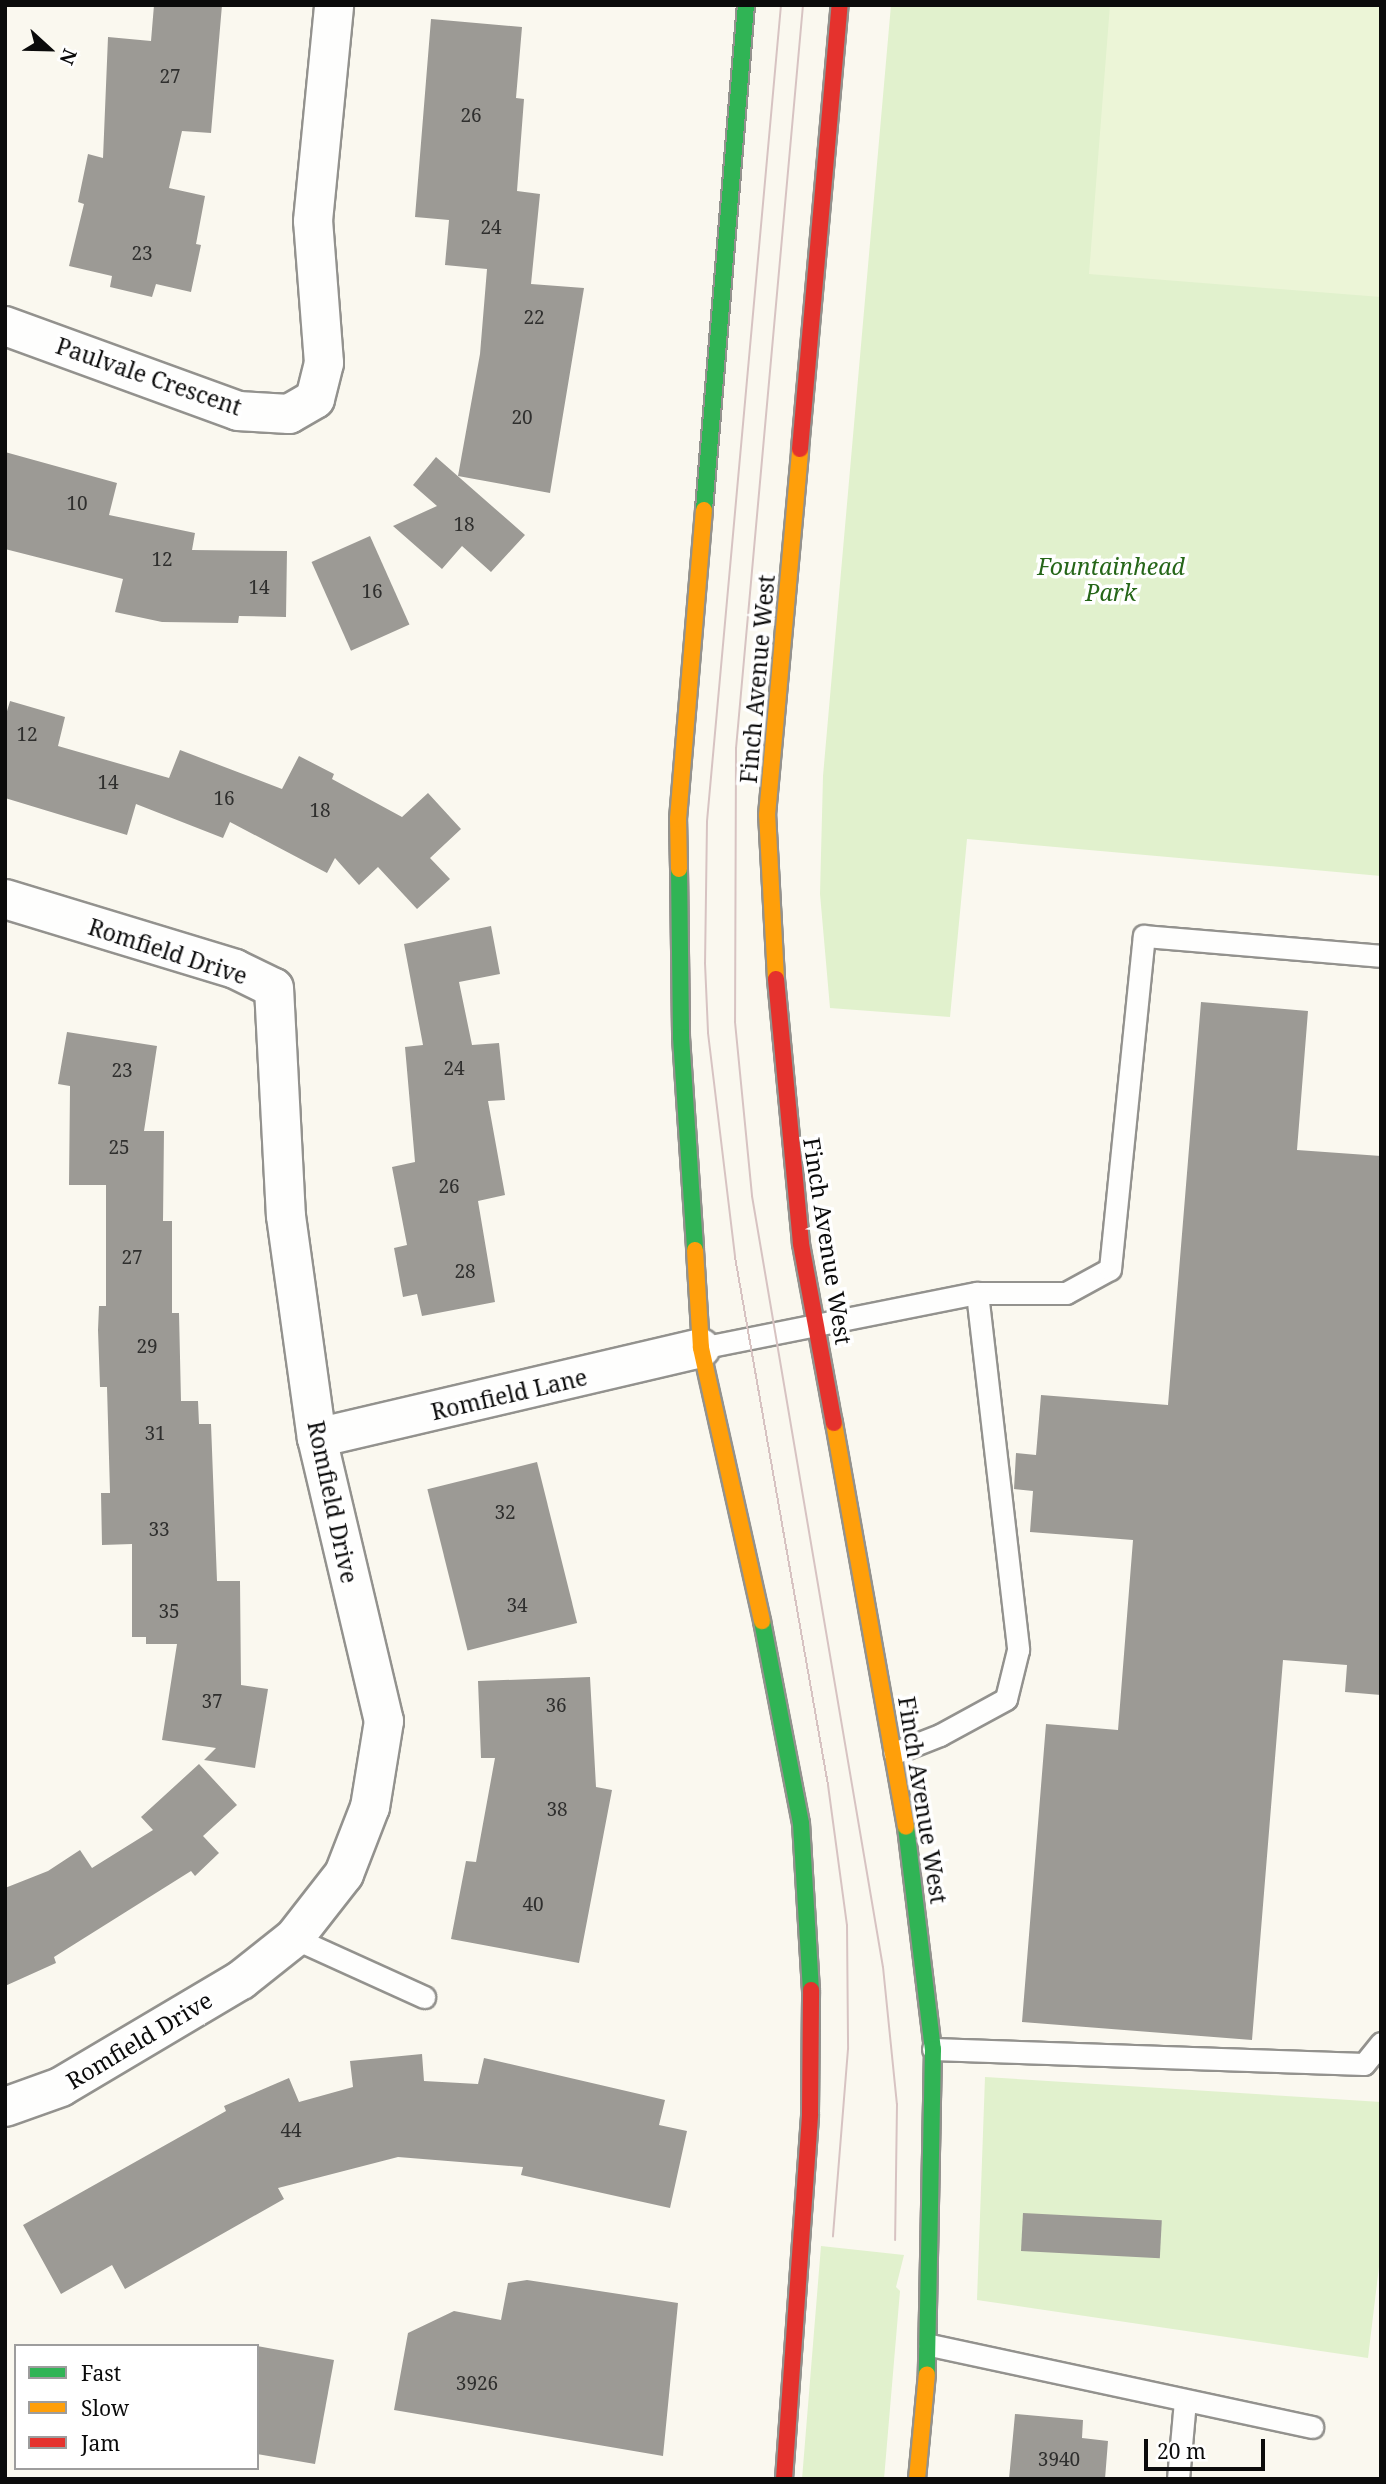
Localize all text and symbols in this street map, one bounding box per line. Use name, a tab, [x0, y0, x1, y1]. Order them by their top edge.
north arrow	[14, 14, 84, 84]
text: N	[54, 45, 83, 69]
house number: 27	[159, 66, 181, 88]
house number: 26	[460, 105, 482, 127]
house number: 24	[480, 217, 502, 239]
house number: 23	[131, 243, 153, 265]
house number: 22	[523, 307, 545, 329]
street label: Paulvale Crescent	[53, 331, 245, 421]
house number: 20	[511, 407, 533, 429]
house number: 10	[66, 493, 88, 515]
house number: 18	[453, 514, 475, 536]
house number: 12	[151, 549, 173, 571]
park label: Fountainhead Park	[1037, 552, 1185, 606]
street label: Finch Avenue West	[734, 574, 780, 784]
house number: 14	[248, 577, 270, 599]
house number: 16	[361, 581, 383, 603]
house number: 12	[16, 724, 38, 746]
house number: 14	[97, 772, 119, 794]
house number: 16	[213, 788, 235, 810]
house number: 18	[309, 800, 331, 822]
street label: Romfield Drive	[85, 912, 251, 990]
house number: 24	[443, 1058, 465, 1080]
house number: 23	[111, 1060, 133, 1082]
street label: Finch Avenue West	[798, 1135, 858, 1347]
house number: 25	[108, 1137, 130, 1159]
house number: 26	[438, 1176, 460, 1198]
house number: 27	[121, 1247, 143, 1269]
house number: 28	[454, 1261, 476, 1283]
house number: 29	[136, 1336, 158, 1358]
street label: Romfield Lane	[428, 1363, 590, 1425]
street label: Romfield Drive	[302, 1418, 364, 1586]
house number: 31	[144, 1423, 166, 1445]
house number: 32	[494, 1502, 516, 1524]
house number: 33	[148, 1519, 170, 1541]
house number: 34	[506, 1595, 528, 1617]
house number: 35	[158, 1601, 180, 1623]
house number: 37	[201, 1691, 223, 1713]
street label: Finch Avenue West	[893, 1694, 953, 1906]
house number: 36	[545, 1695, 567, 1717]
house number: 38	[546, 1799, 568, 1821]
house number: 40	[522, 1894, 544, 1916]
street label: Romfield Drive	[61, 1986, 217, 2094]
house number: 44	[280, 2120, 302, 2142]
legend	[14, 2344, 259, 2470]
text: Fast	[81, 2359, 121, 2387]
house number: 3926	[456, 2373, 498, 2395]
text: Slow	[81, 2394, 129, 2422]
scale bar	[1148, 2424, 1269, 2468]
text: Jam	[81, 2429, 120, 2457]
text: 20 m	[1157, 2437, 1206, 2465]
house number: 3940	[1038, 2449, 1080, 2471]

